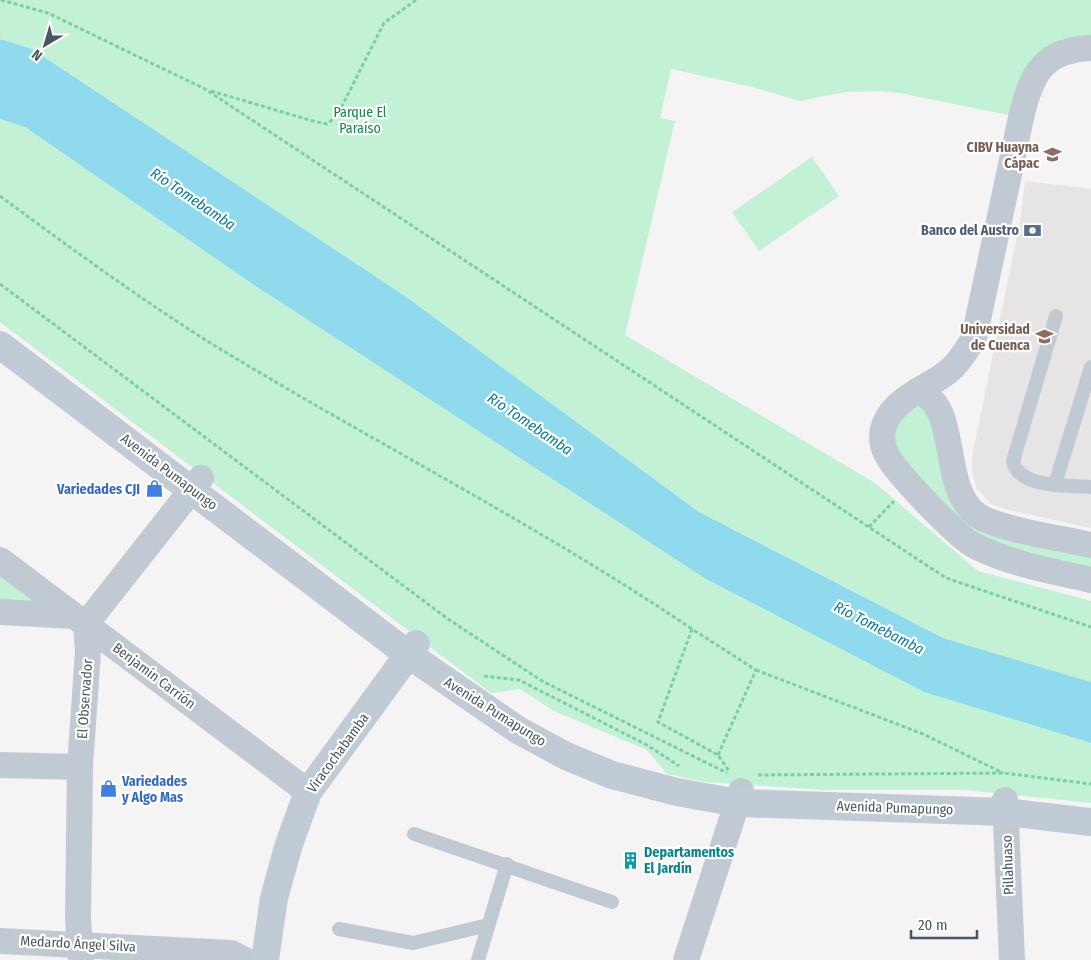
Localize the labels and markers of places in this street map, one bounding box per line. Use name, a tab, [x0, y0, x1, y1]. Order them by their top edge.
place label: CIBV Huayna Cápac	[967, 139, 1040, 172]
school or university icon: CIBV Huayna Cápac	[1043, 145, 1063, 165]
bank icon: Banco del Austro	[1023, 220, 1043, 240]
place label: Banco del Austro	[921, 222, 1020, 239]
place label: Universidad de Cuenca	[960, 321, 1030, 354]
school or university icon: Universidad de Cuenca	[1034, 327, 1054, 347]
shop icon: Variedades CJI	[144, 479, 164, 499]
place label: Variedades CJI	[56, 481, 140, 498]
place label: Variedades y Algo Mas	[121, 773, 187, 806]
shop icon: Variedades y Algo Mas	[98, 779, 118, 799]
place label: Departamentos El Jardín	[644, 844, 734, 877]
building icon: Departamentos El Jardín	[620, 850, 640, 870]

